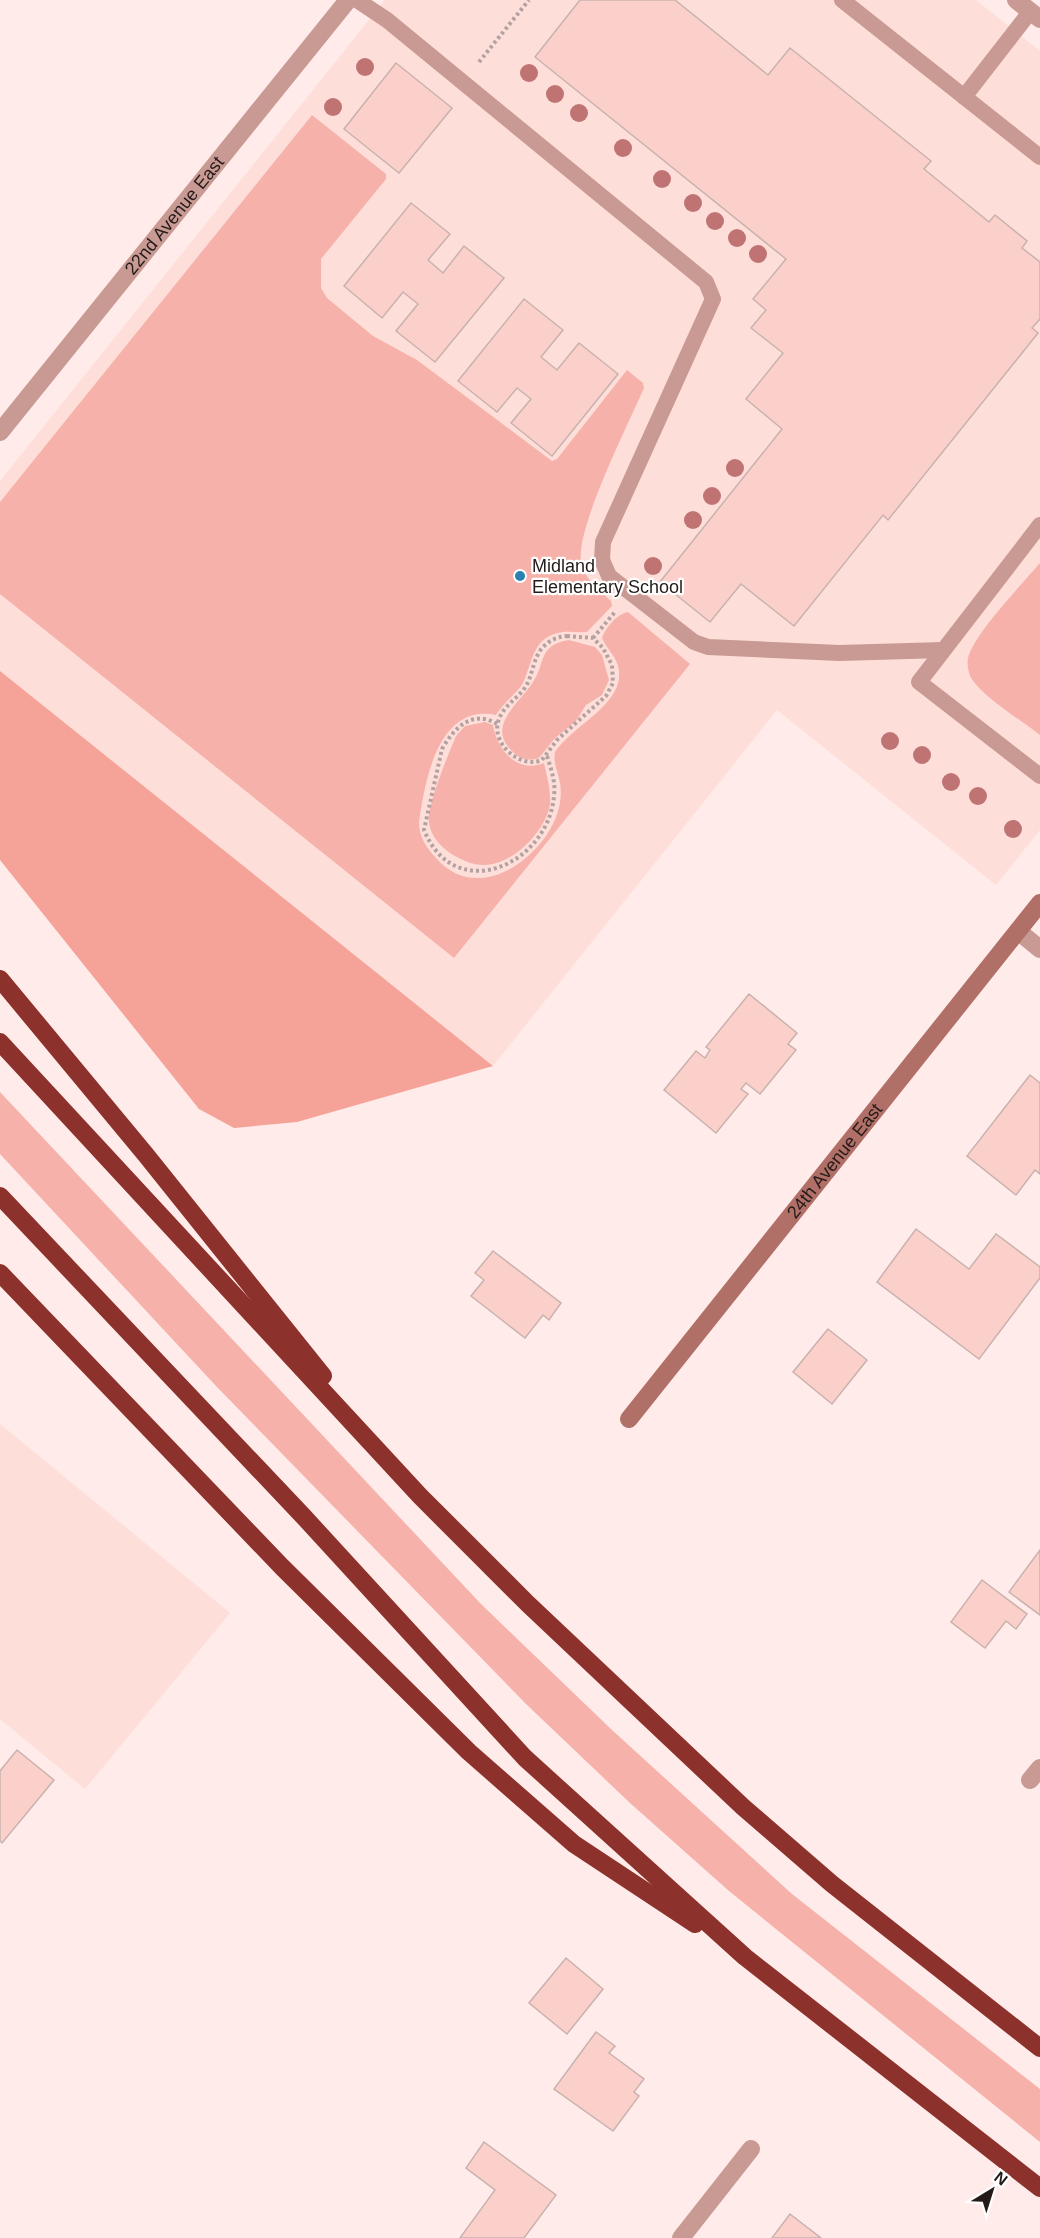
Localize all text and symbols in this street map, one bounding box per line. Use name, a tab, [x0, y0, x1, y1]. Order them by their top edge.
street label: 22nd Avenue East	[121, 152, 228, 279]
place label: Midland Elementary School	[532, 556, 683, 597]
marker: Midland Elementary School	[513, 569, 527, 583]
street label: 24th Avenue East	[783, 1100, 886, 1222]
north arrow	[962, 2160, 1022, 2220]
text: N	[991, 2168, 1011, 2189]

